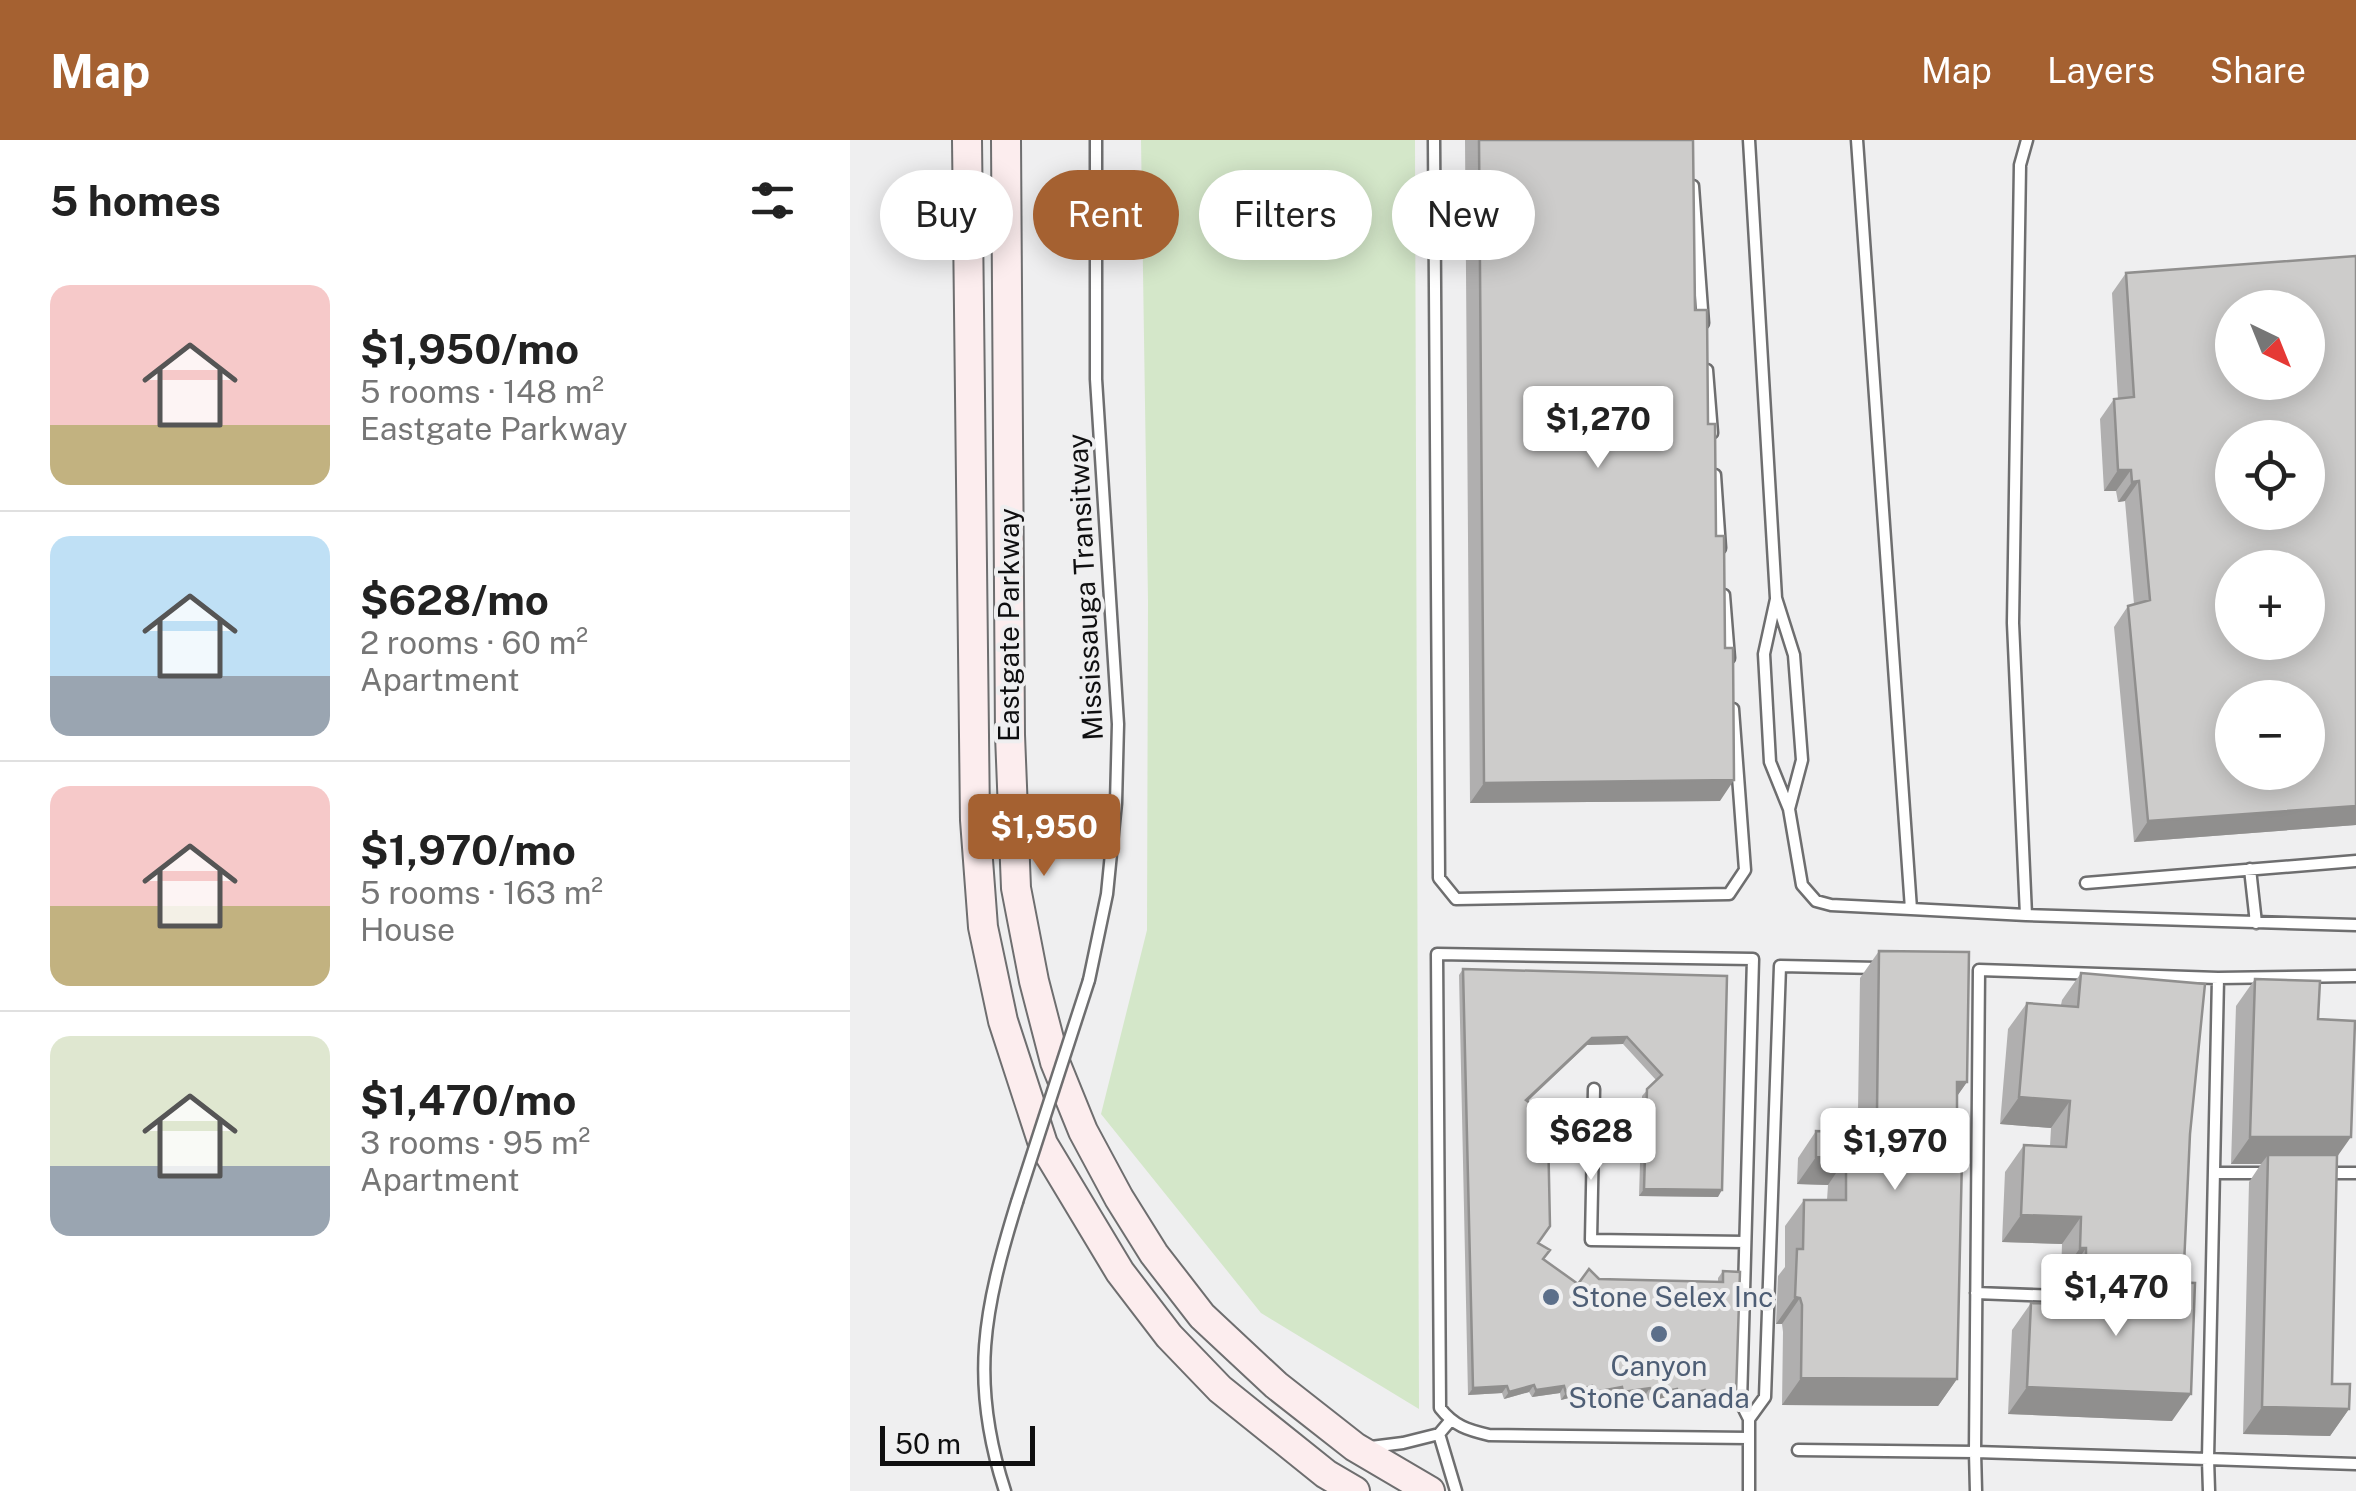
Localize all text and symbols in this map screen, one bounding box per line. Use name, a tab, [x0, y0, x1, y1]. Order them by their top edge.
text: Map	[50, 42, 150, 99]
text: Map	[1921, 50, 1992, 91]
text: Layers	[2047, 50, 2155, 91]
text: Share	[2210, 50, 2306, 91]
chip: Buy	[880, 170, 1013, 260]
chip: Rent	[1033, 170, 1179, 260]
chip: Filters	[1199, 170, 1372, 260]
chip: New	[1392, 170, 1535, 260]
icon: filters	[745, 173, 800, 228]
text: 5 homes	[50, 176, 221, 225]
north arrow	[2215, 290, 2325, 400]
map controls	[2215, 290, 2325, 790]
text: $1,950/mo	[360, 324, 579, 373]
icon: home	[130, 325, 250, 445]
text: 5 rooms · 148 m²	[360, 373, 604, 410]
pin: $1,270	[1517, 386, 1679, 471]
text: $1,270	[1545, 400, 1651, 437]
text: Eastgate Parkway	[360, 410, 628, 447]
button: locate	[2215, 420, 2325, 530]
street label: Mississauga Transitway	[1060, 433, 1109, 741]
street label: Eastgate Parkway	[992, 508, 1025, 742]
button: +	[2215, 550, 2325, 660]
text: $628/mo	[360, 575, 549, 624]
icon: home	[130, 576, 250, 696]
text: 2 rooms · 60 m²	[360, 624, 588, 661]
text: Apartment	[360, 661, 520, 698]
button: −	[2215, 680, 2325, 790]
pin: $1,950	[963, 794, 1125, 879]
text: $1,950	[990, 808, 1098, 845]
text: $1,970/mo	[360, 825, 576, 874]
icon: home	[130, 826, 250, 946]
text: 5 rooms · 163 m²	[360, 874, 603, 911]
text: House	[360, 911, 455, 948]
text: $1,470/mo	[360, 1075, 576, 1124]
icon: home	[130, 1076, 250, 1196]
pin: $628	[1532, 1098, 1650, 1183]
pin: $1,970	[1814, 1108, 1976, 1193]
text: $628	[1549, 1112, 1633, 1149]
text: $1,970	[1842, 1122, 1948, 1159]
text: 3 rooms · 95 m²	[360, 1124, 590, 1161]
text: Apartment	[360, 1161, 520, 1198]
pin: $1,470	[2035, 1254, 2197, 1339]
text: $1,470	[2063, 1268, 2169, 1305]
place label: Stone Selex Inc	[1571, 1280, 1773, 1313]
marker: Stone Selex Inc	[1540, 1286, 1562, 1308]
marker: Canyon Stone Canada	[1648, 1323, 1670, 1345]
place label: Canyon Stone Canada	[1568, 1349, 1750, 1414]
scale bar	[880, 1421, 1035, 1466]
text: 50 m	[895, 1427, 961, 1460]

